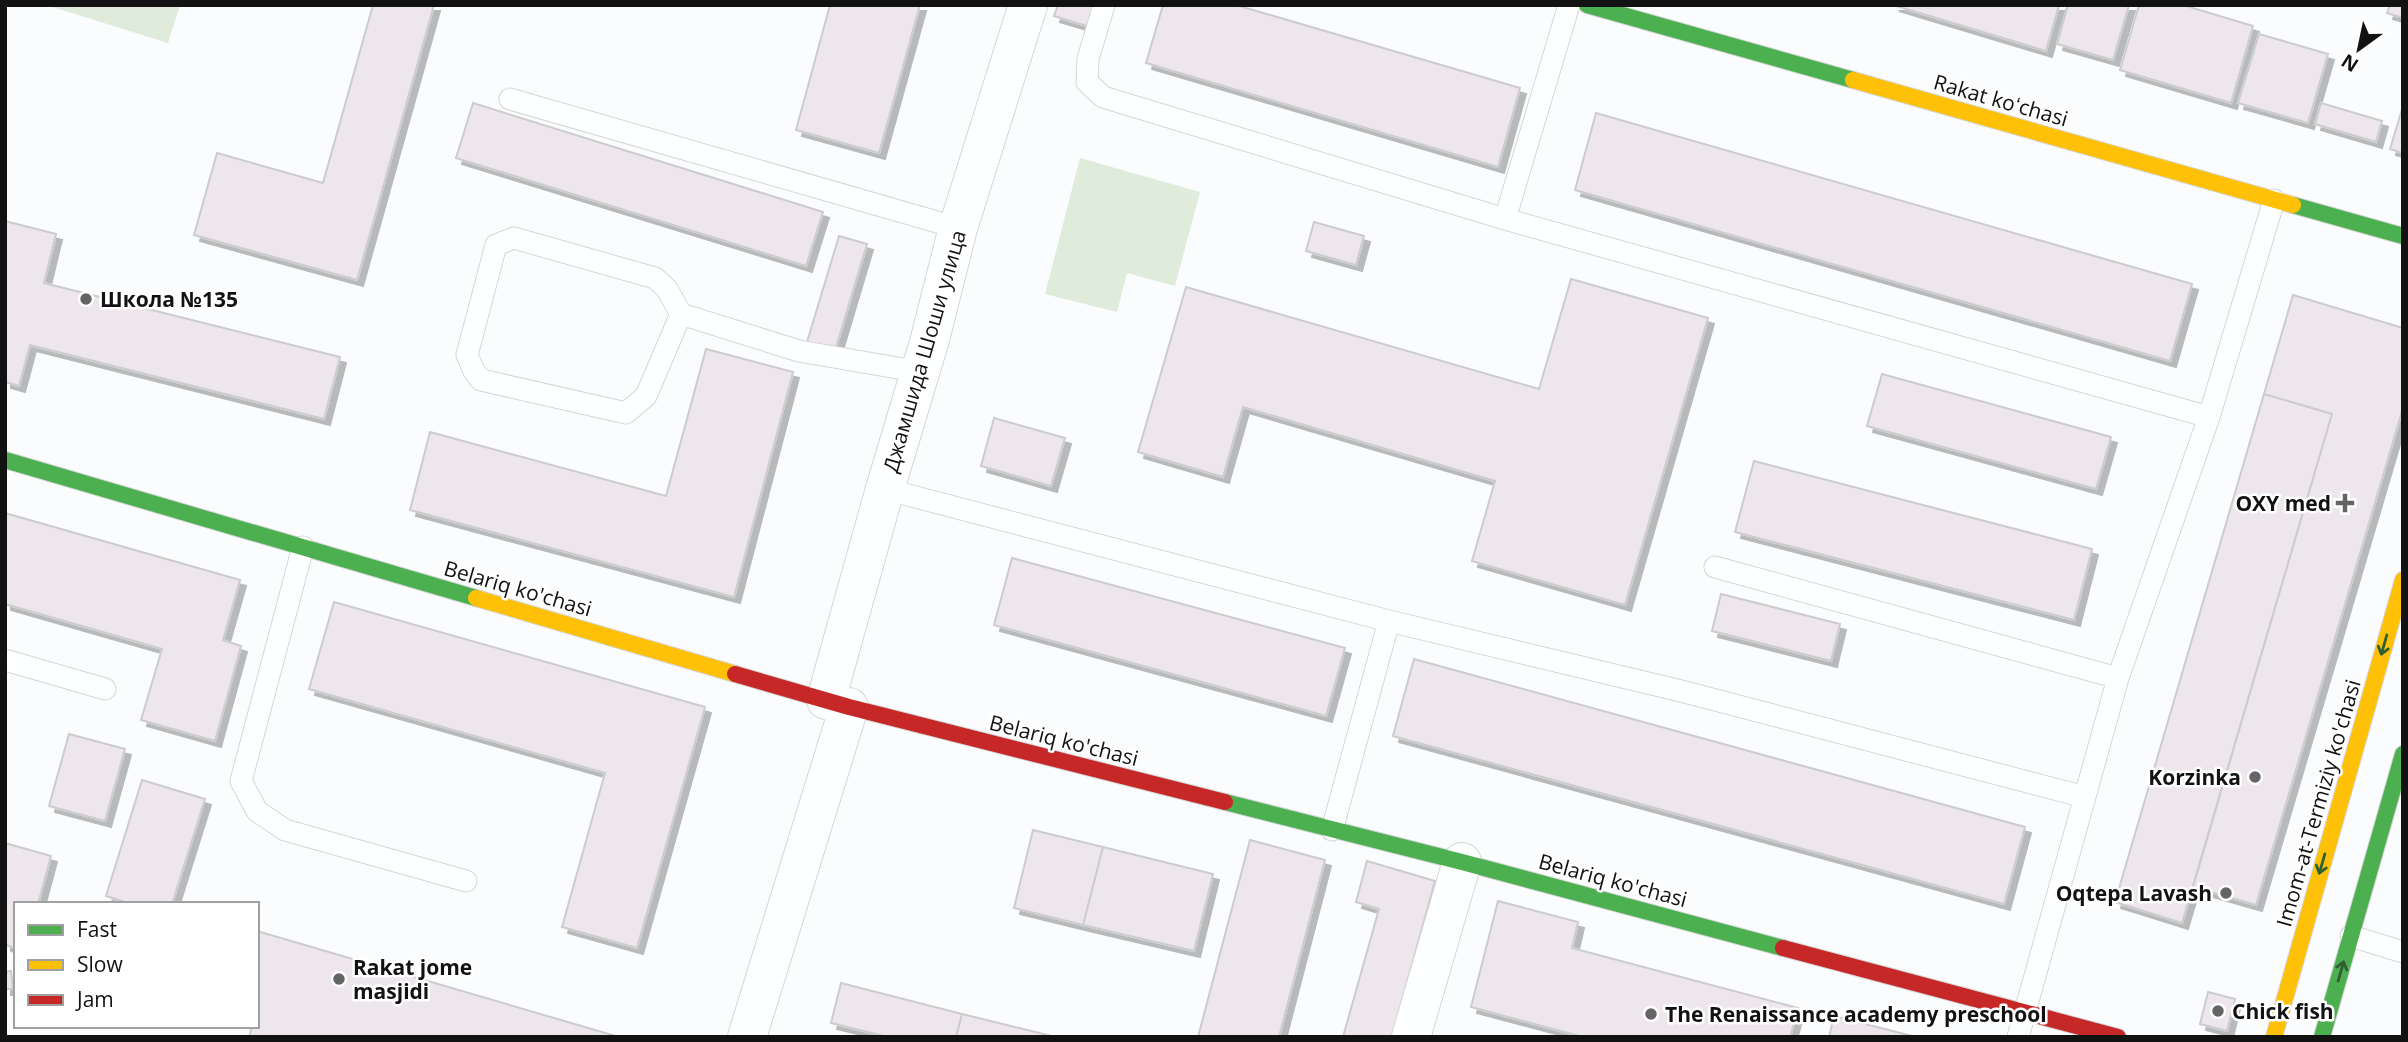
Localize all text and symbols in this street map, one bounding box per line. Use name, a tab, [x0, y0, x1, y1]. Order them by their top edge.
north arrow	[2324, 14, 2394, 84]
text: N	[2336, 48, 2363, 78]
street label: Rakat koʻchasi	[1931, 67, 2071, 133]
street label: Джамшида Шоши улица	[876, 227, 972, 475]
place label: Школа №135	[100, 285, 238, 313]
marker: Школа №135	[78, 291, 94, 307]
place label: OXY med	[2235, 489, 2331, 517]
marker: OXY med	[2337, 495, 2353, 511]
street label: Belariq ko'chasi	[441, 553, 595, 623]
one-way arrow	[2377, 634, 2390, 656]
street label: Imom-at-Termiziy ko'chasi	[2269, 676, 2367, 930]
street label: Belariq ko'chasi	[987, 708, 1141, 772]
place label: Korzinka	[2148, 763, 2241, 791]
marker: Korzinka	[2247, 769, 2263, 785]
street label: Belariq ko'chasi	[1536, 847, 1690, 913]
one-way arrow	[2315, 853, 2328, 875]
place label: Oqtepa Lavash	[2056, 879, 2212, 907]
marker: Oqtepa Lavash	[2218, 885, 2234, 901]
legend	[14, 902, 259, 1028]
text: Fast	[77, 915, 117, 943]
text: Slow	[77, 950, 123, 978]
place label: Rakat jome masjidi	[353, 953, 472, 1005]
one-way arrow	[2335, 960, 2348, 982]
marker: Rakat jome masjidi	[331, 971, 347, 987]
text: Jam	[75, 985, 114, 1013]
place label: Chick fish	[2232, 997, 2334, 1025]
place label: The Renaissance academy preschool	[1665, 1000, 2047, 1028]
marker: Chick fish	[2210, 1003, 2226, 1019]
marker: The Renaissance academy preschool	[1643, 1006, 1659, 1022]

